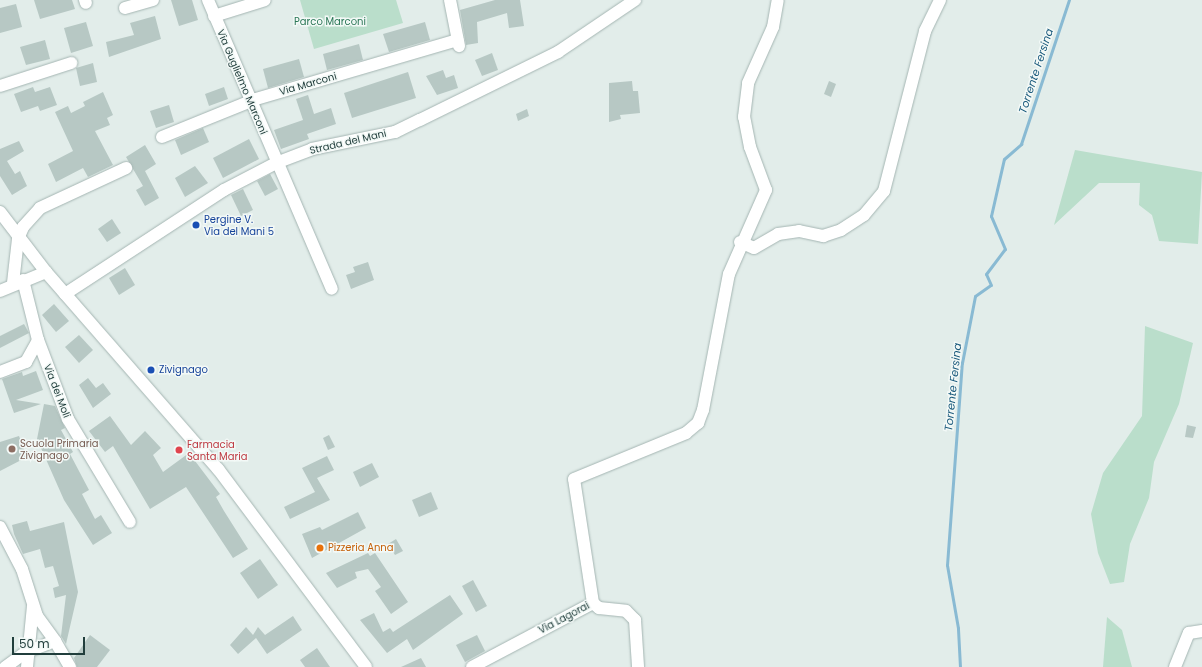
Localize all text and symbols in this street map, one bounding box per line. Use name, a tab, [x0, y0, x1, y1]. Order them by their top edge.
park label: Parco Marconi	[294, 16, 366, 28]
water label: Torrente Fersina	[1016, 27, 1056, 115]
street label: Via Guglielmo Marconi	[214, 28, 270, 136]
street label: Via Marconi	[278, 70, 338, 98]
street label: Strada del Mani	[308, 127, 388, 157]
place label: Pergine V. Via del Mani 5	[204, 213, 274, 236]
marker: Pergine V. Via del Mani 5	[191, 220, 201, 230]
water label: Torrente Fersina	[942, 342, 964, 432]
street label: Via dei Moli	[41, 362, 73, 420]
place label: Zivignago	[159, 364, 208, 376]
marker: Zivignago	[146, 365, 156, 375]
place label: Scuola Primaria Zivignago	[20, 437, 99, 460]
place label: Farmacia Santa Maria	[187, 438, 247, 462]
marker: Scuola Primaria Zivignago	[7, 444, 17, 454]
marker: Farmacia Santa Maria	[174, 445, 184, 455]
place label: Pizzeria Anna	[328, 542, 393, 554]
marker: Pizzeria Anna	[315, 543, 325, 553]
street label: Via Lagorai	[537, 600, 591, 636]
scale bar	[14, 629, 87, 655]
text: 50 m	[19, 635, 50, 652]

